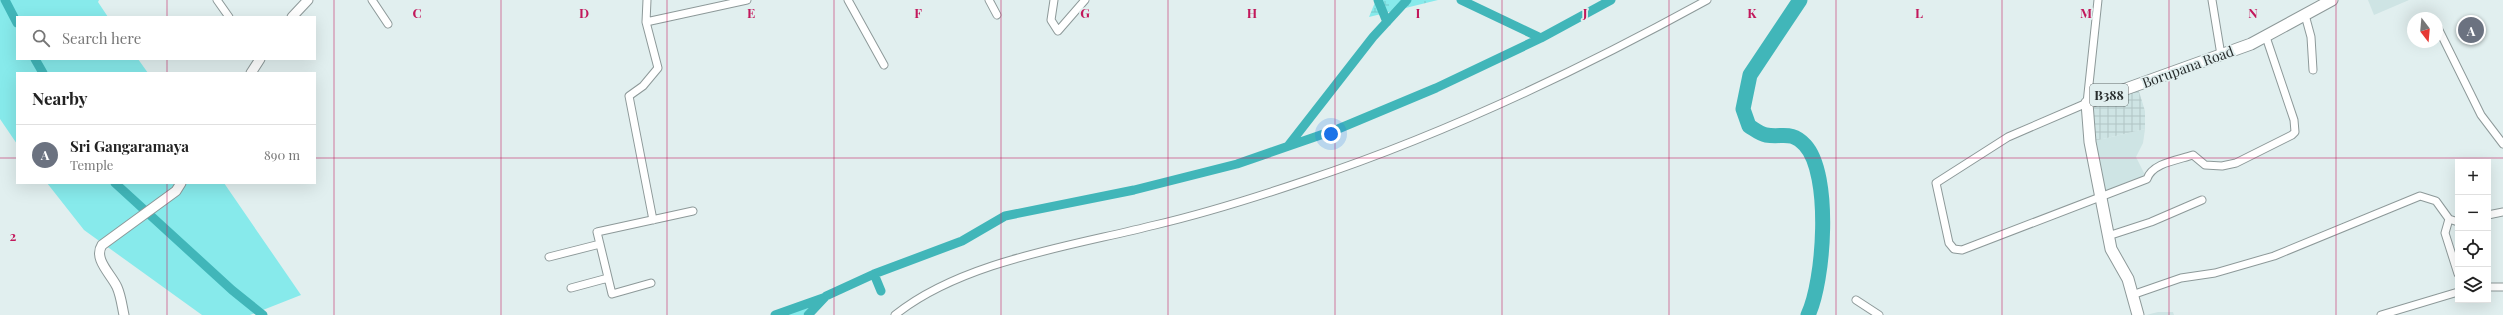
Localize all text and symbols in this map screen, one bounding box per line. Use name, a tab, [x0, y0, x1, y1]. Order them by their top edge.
text: C	[412, 4, 422, 21]
text: D	[579, 4, 589, 21]
text: E	[747, 4, 755, 21]
text: F	[914, 4, 922, 21]
text: G	[1080, 4, 1090, 21]
text: H	[1247, 4, 1257, 21]
text: I	[1416, 4, 1421, 21]
text: J	[1582, 4, 1588, 21]
text: K	[1747, 4, 1757, 21]
text: L	[1915, 4, 1923, 21]
text: M	[2080, 4, 2092, 21]
text: N	[2248, 4, 2258, 21]
north arrow	[2407, 12, 2443, 48]
pin: A	[2458, 15, 2484, 45]
search box	[16, 16, 316, 60]
icon: search	[30, 27, 52, 49]
text: Search here	[62, 28, 141, 48]
street label: Borupana Road	[2139, 41, 2236, 92]
road number: B388	[2090, 84, 2128, 106]
text: Nearby	[32, 87, 87, 109]
your location	[1321, 124, 1341, 144]
text: Sri Gangaramaya	[70, 136, 189, 156]
text: A	[41, 146, 49, 163]
text: 890 m	[264, 146, 300, 163]
text: Temple	[70, 156, 113, 173]
map controls	[2455, 159, 2491, 303]
button: +	[2455, 159, 2491, 195]
button: −	[2455, 195, 2491, 231]
text: 2	[10, 227, 17, 244]
button: locate	[2455, 231, 2491, 267]
button: layers	[2455, 267, 2491, 303]

